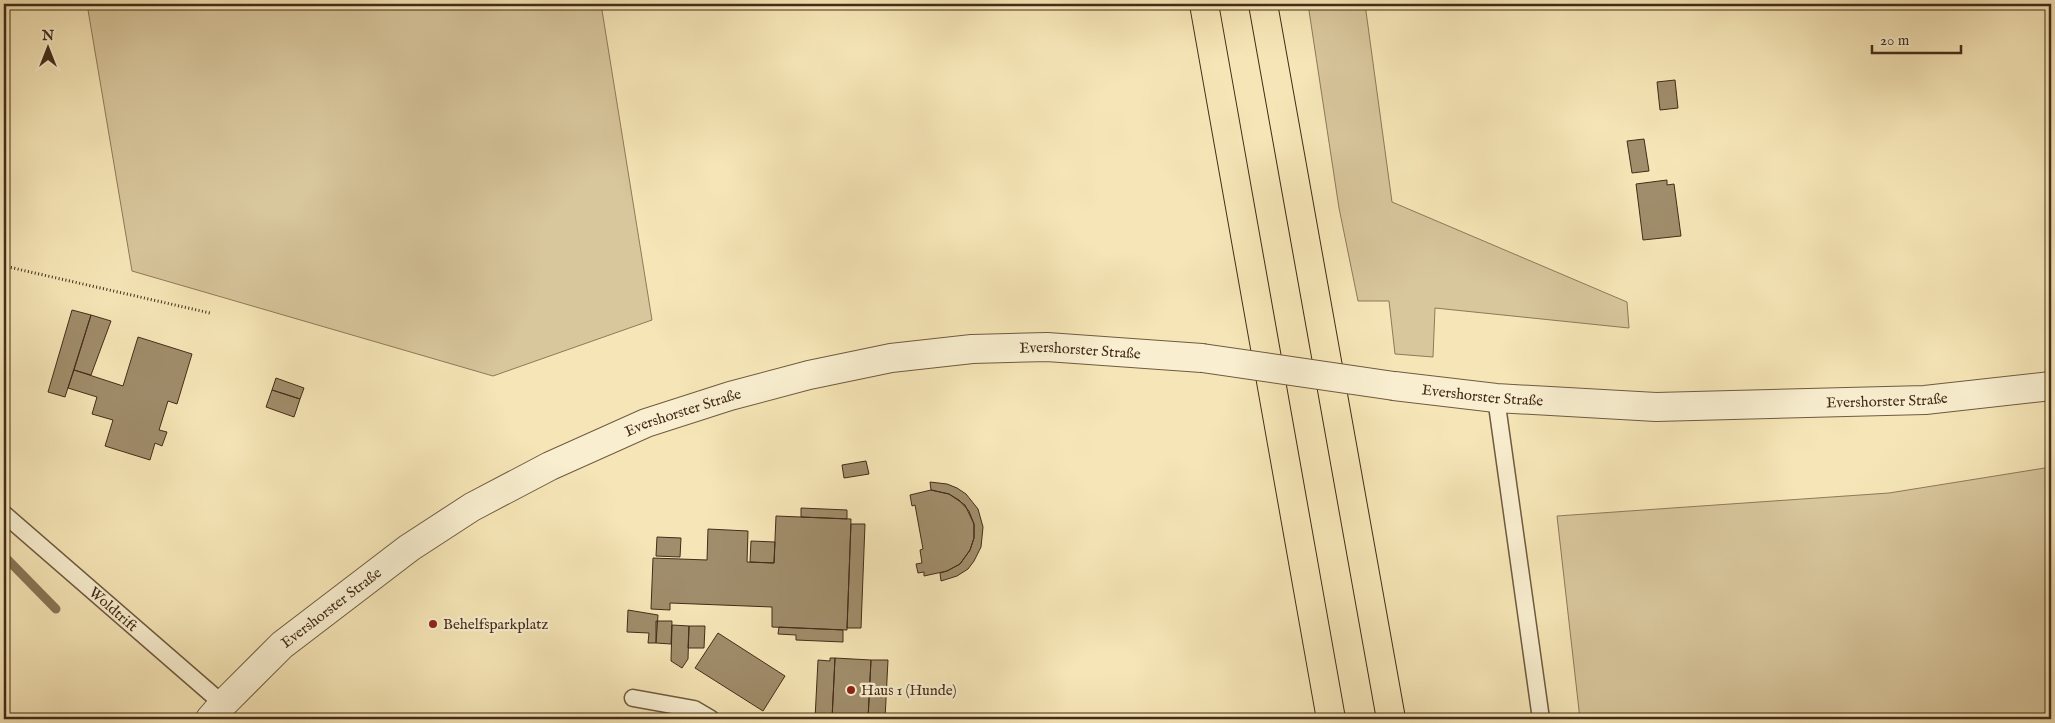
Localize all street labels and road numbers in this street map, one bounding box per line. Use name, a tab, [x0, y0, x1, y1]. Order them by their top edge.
street label: Evershorster Straße	[1019, 337, 1142, 363]
street label: Evershorster Straße	[1421, 380, 1544, 410]
street label: Evershorster Straße	[622, 384, 743, 441]
street label: Evershorster Straße	[1826, 388, 1949, 412]
street label: Evershorster Straße	[277, 563, 385, 652]
street label: Woldtrift	[85, 583, 142, 636]

